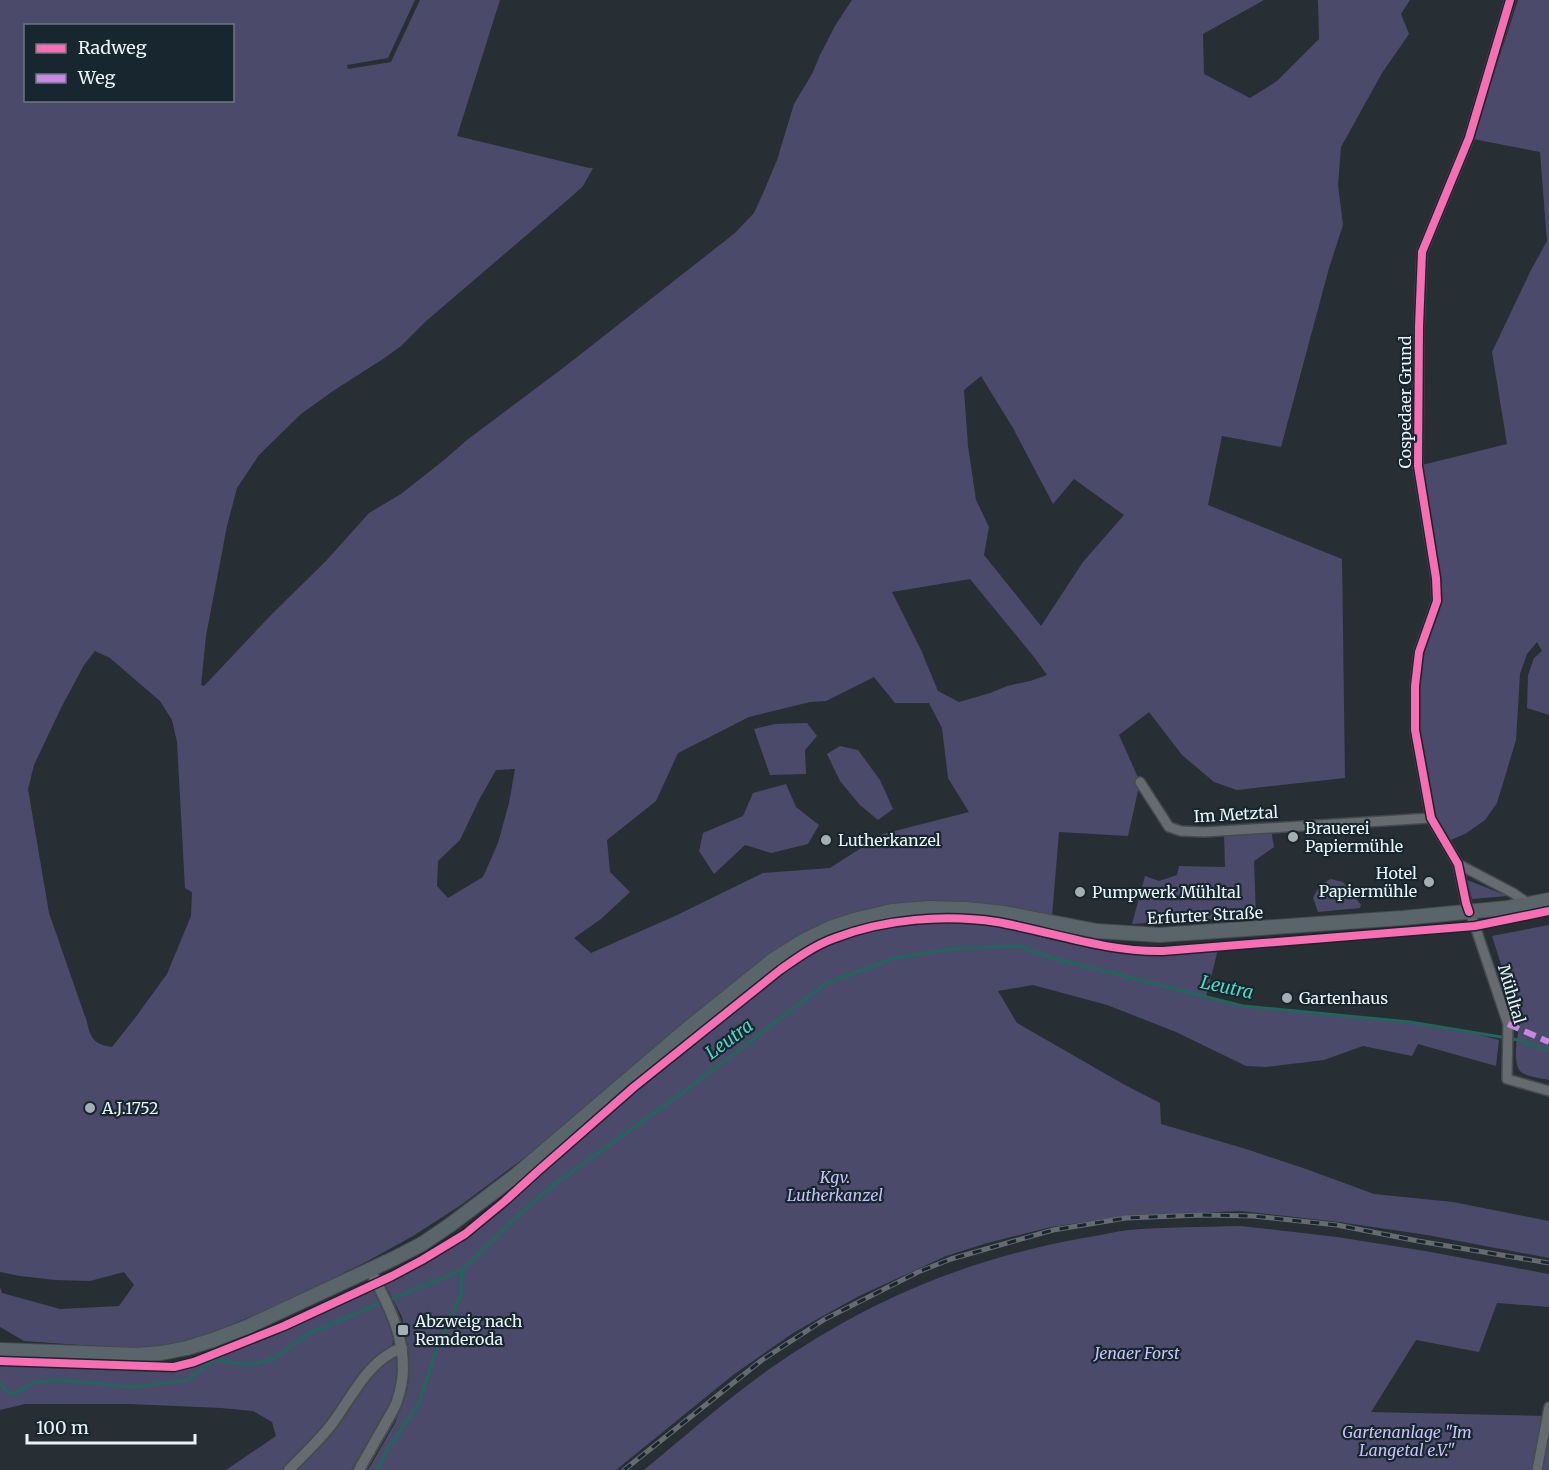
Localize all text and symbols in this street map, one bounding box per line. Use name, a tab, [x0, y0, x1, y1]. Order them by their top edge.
legend	[24, 24, 234, 102]
text: Radweg	[78, 36, 147, 59]
text: Weg	[77, 66, 116, 89]
street label: Cospedaer Grund	[1395, 335, 1415, 468]
street label: Im Metztal	[1193, 802, 1279, 826]
place label: Brauerei Papiermühle	[1305, 818, 1403, 856]
place label: Lutherkanzel	[838, 830, 941, 850]
marker: Brauerei Papiermühle	[1286, 830, 1300, 844]
marker: Lutherkanzel	[819, 833, 833, 847]
place label: Hotel Papiermühle	[1319, 863, 1417, 901]
marker: Hotel Papiermühle	[1422, 875, 1436, 889]
place label: Pumpwerk Mühltal	[1092, 882, 1241, 902]
marker: Pumpwerk Mühltal	[1073, 885, 1087, 899]
street label: Erfurter Straße	[1146, 902, 1264, 928]
street label: Mühltal	[1494, 962, 1530, 1026]
water label: Leutra	[1198, 970, 1256, 1004]
place label: Gartenhaus	[1299, 988, 1388, 1008]
marker: Gartenhaus	[1280, 991, 1294, 1005]
water label: Leutra	[701, 1014, 757, 1064]
place label: A.J.1752	[101, 1098, 158, 1118]
marker: A.J.1752	[83, 1101, 97, 1115]
park label: Kgv. Lutherkanzel	[787, 1167, 883, 1205]
place label: Abzweig nach Remderoda	[414, 1311, 523, 1349]
marker: Abzweig nach Remderoda	[396, 1323, 410, 1337]
park label: Jenaer Forst	[1092, 1343, 1180, 1363]
scale bar	[27, 1407, 195, 1445]
text: 100 m	[36, 1416, 89, 1439]
park label: Gartenanlage "Im Langetal e.V."	[1342, 1422, 1472, 1460]

